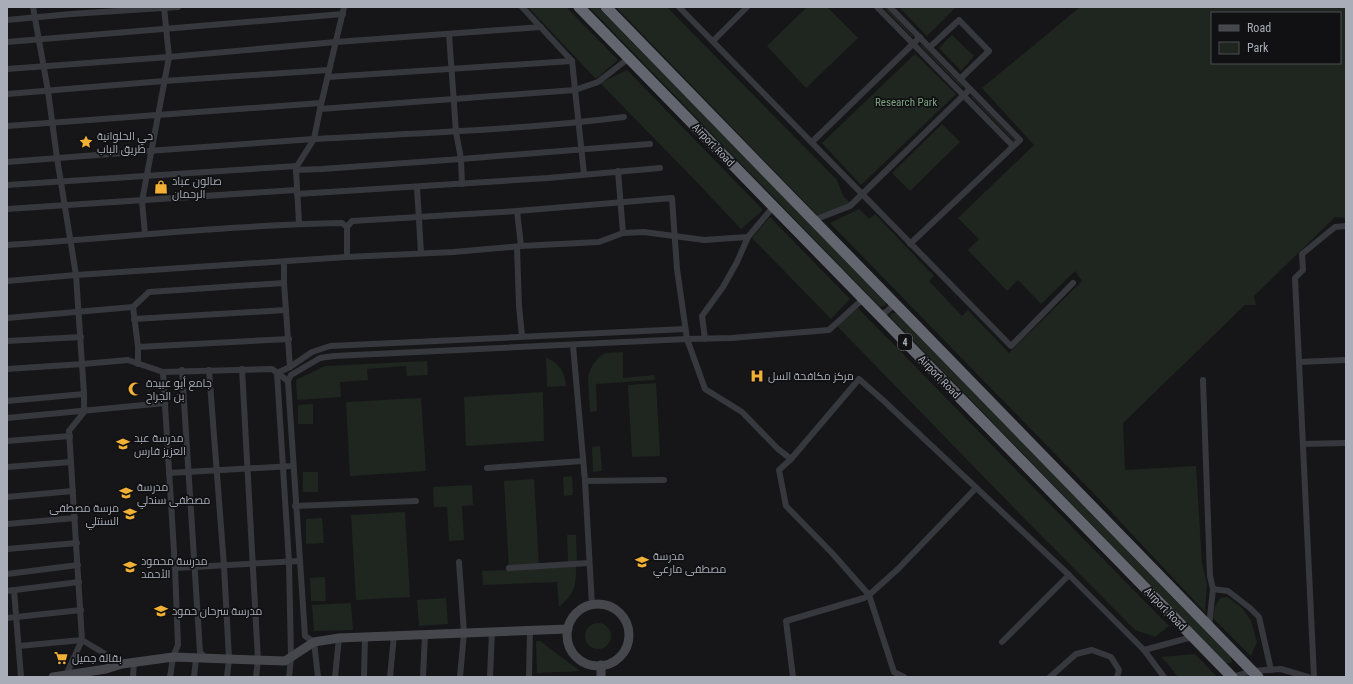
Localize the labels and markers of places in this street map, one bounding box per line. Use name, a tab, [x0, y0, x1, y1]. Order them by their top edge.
place label: حي الحلوانية طريق الباب	[97, 130, 153, 156]
place icon: حي الحلوانية طريق الباب	[78, 134, 94, 150]
place label: صالون عباد الرحمان	[172, 175, 222, 201]
shop icon: صالون عباد الرحمان	[153, 179, 169, 195]
hospital icon: مركز مكافحة السل	[749, 368, 765, 384]
place label: مركز مكافحة السل	[768, 370, 854, 383]
place label: جامع أبو عبيدة بن الجراح	[146, 376, 212, 404]
mosque icon: جامع أبو عبيدة بن الجراح	[127, 381, 143, 397]
place label: مدرسة عبد العزيز فارس	[134, 432, 186, 458]
school or university icon: مدرسة عبد العزيز فارس	[115, 436, 131, 452]
place label: مدرسة مصطفى سندلي	[137, 481, 210, 509]
school or university icon: مدرسة مصطفى سندلي	[118, 485, 134, 501]
place label: مرسة مصطفى السنتلي	[49, 502, 119, 530]
school or university icon: مرسة مصطفى السنتلي	[122, 506, 138, 522]
place label: مدرسة مصطفى مارعي	[653, 550, 726, 578]
school or university icon: مدرسة مصطفى مارعي	[634, 554, 650, 570]
place label: مدرسة محمود الأحمد	[141, 555, 208, 581]
school or university icon: مدرسة محمود الأحمد	[122, 559, 138, 575]
school or university icon: مدرسة سرحان حمود	[153, 603, 169, 619]
place label: مدرسة سرحان حمود	[172, 605, 262, 618]
supermarket icon: بقالة جميل	[53, 650, 69, 666]
place label: بقالة جميل	[72, 652, 122, 665]

